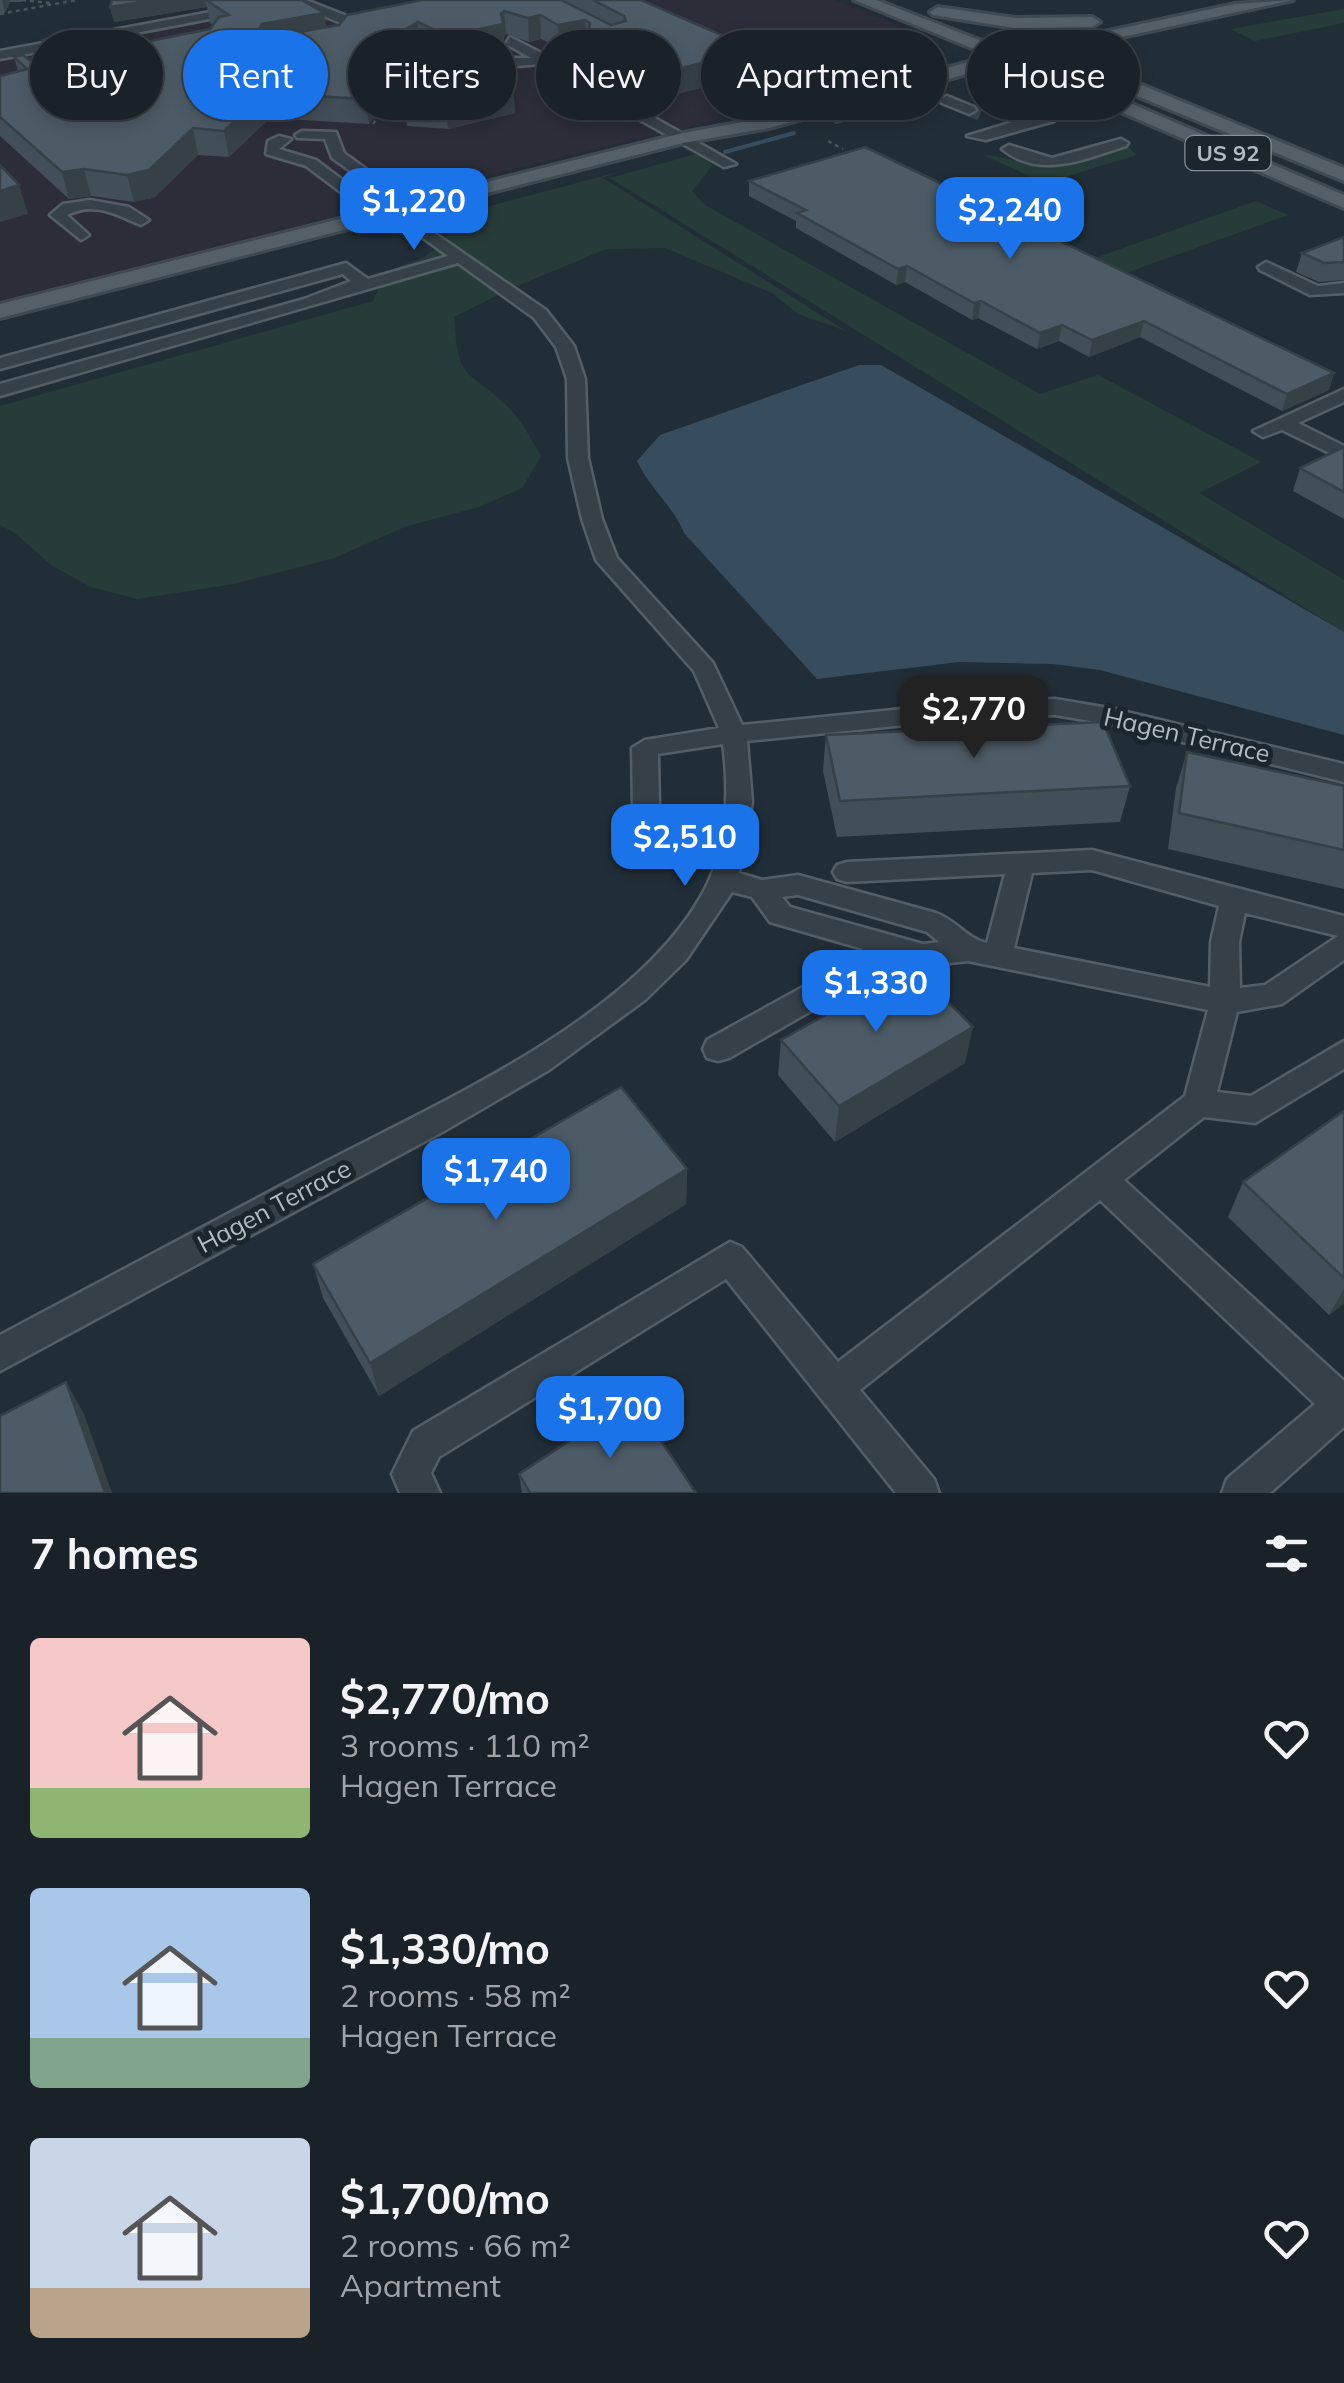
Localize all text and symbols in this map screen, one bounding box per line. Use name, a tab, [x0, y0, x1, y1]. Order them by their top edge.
chip: Buy	[30, 30, 163, 120]
chip: Rent	[183, 30, 328, 120]
chip: Filters	[348, 30, 516, 120]
chip: New	[536, 30, 681, 120]
chip: Apartment	[701, 30, 947, 120]
chip: House	[967, 30, 1140, 120]
road number: US 92	[1186, 136, 1270, 170]
pin: $1,220	[333, 168, 495, 253]
pin: $2,240	[929, 177, 1091, 262]
text: $1,220	[362, 180, 466, 220]
text: $2,240	[958, 189, 1062, 229]
pin: $2,770	[893, 676, 1055, 761]
text: $2,770	[922, 688, 1026, 728]
street label: Hagen Terrace	[1101, 700, 1273, 769]
pin: $2,510	[604, 804, 766, 889]
text: $2,510	[633, 816, 737, 856]
pin: $1,330	[795, 950, 957, 1035]
text: $1,330	[824, 962, 928, 1002]
pin: $1,740	[415, 1138, 577, 1223]
text: $1,740	[444, 1150, 548, 1190]
street label: Hagen Terrace	[192, 1152, 356, 1259]
pin: $1,700	[529, 1376, 691, 1461]
text: $1,700	[558, 1388, 662, 1428]
icon: filters	[1259, 1526, 1314, 1581]
text: 7 homes	[30, 1527, 199, 1580]
text: $2,770/mo	[340, 1672, 550, 1725]
icon: home	[110, 1678, 230, 1798]
icon: heart	[1259, 1711, 1314, 1766]
text: 3 rooms · 110 m²	[340, 1725, 590, 1765]
text: Hagen Terrace	[340, 1765, 557, 1805]
text: $1,330/mo	[340, 1922, 550, 1975]
icon: home	[110, 1928, 230, 2048]
icon: heart	[1259, 1961, 1314, 2016]
text: 2 rooms · 58 m²	[340, 1975, 571, 2015]
text: Hagen Terrace	[340, 2015, 557, 2055]
text: $1,700/mo	[340, 2172, 550, 2225]
icon: home	[110, 2178, 230, 2298]
icon: heart	[1259, 2211, 1314, 2266]
text: 2 rooms · 66 m²	[340, 2225, 571, 2265]
text: Apartment	[340, 2265, 501, 2305]

